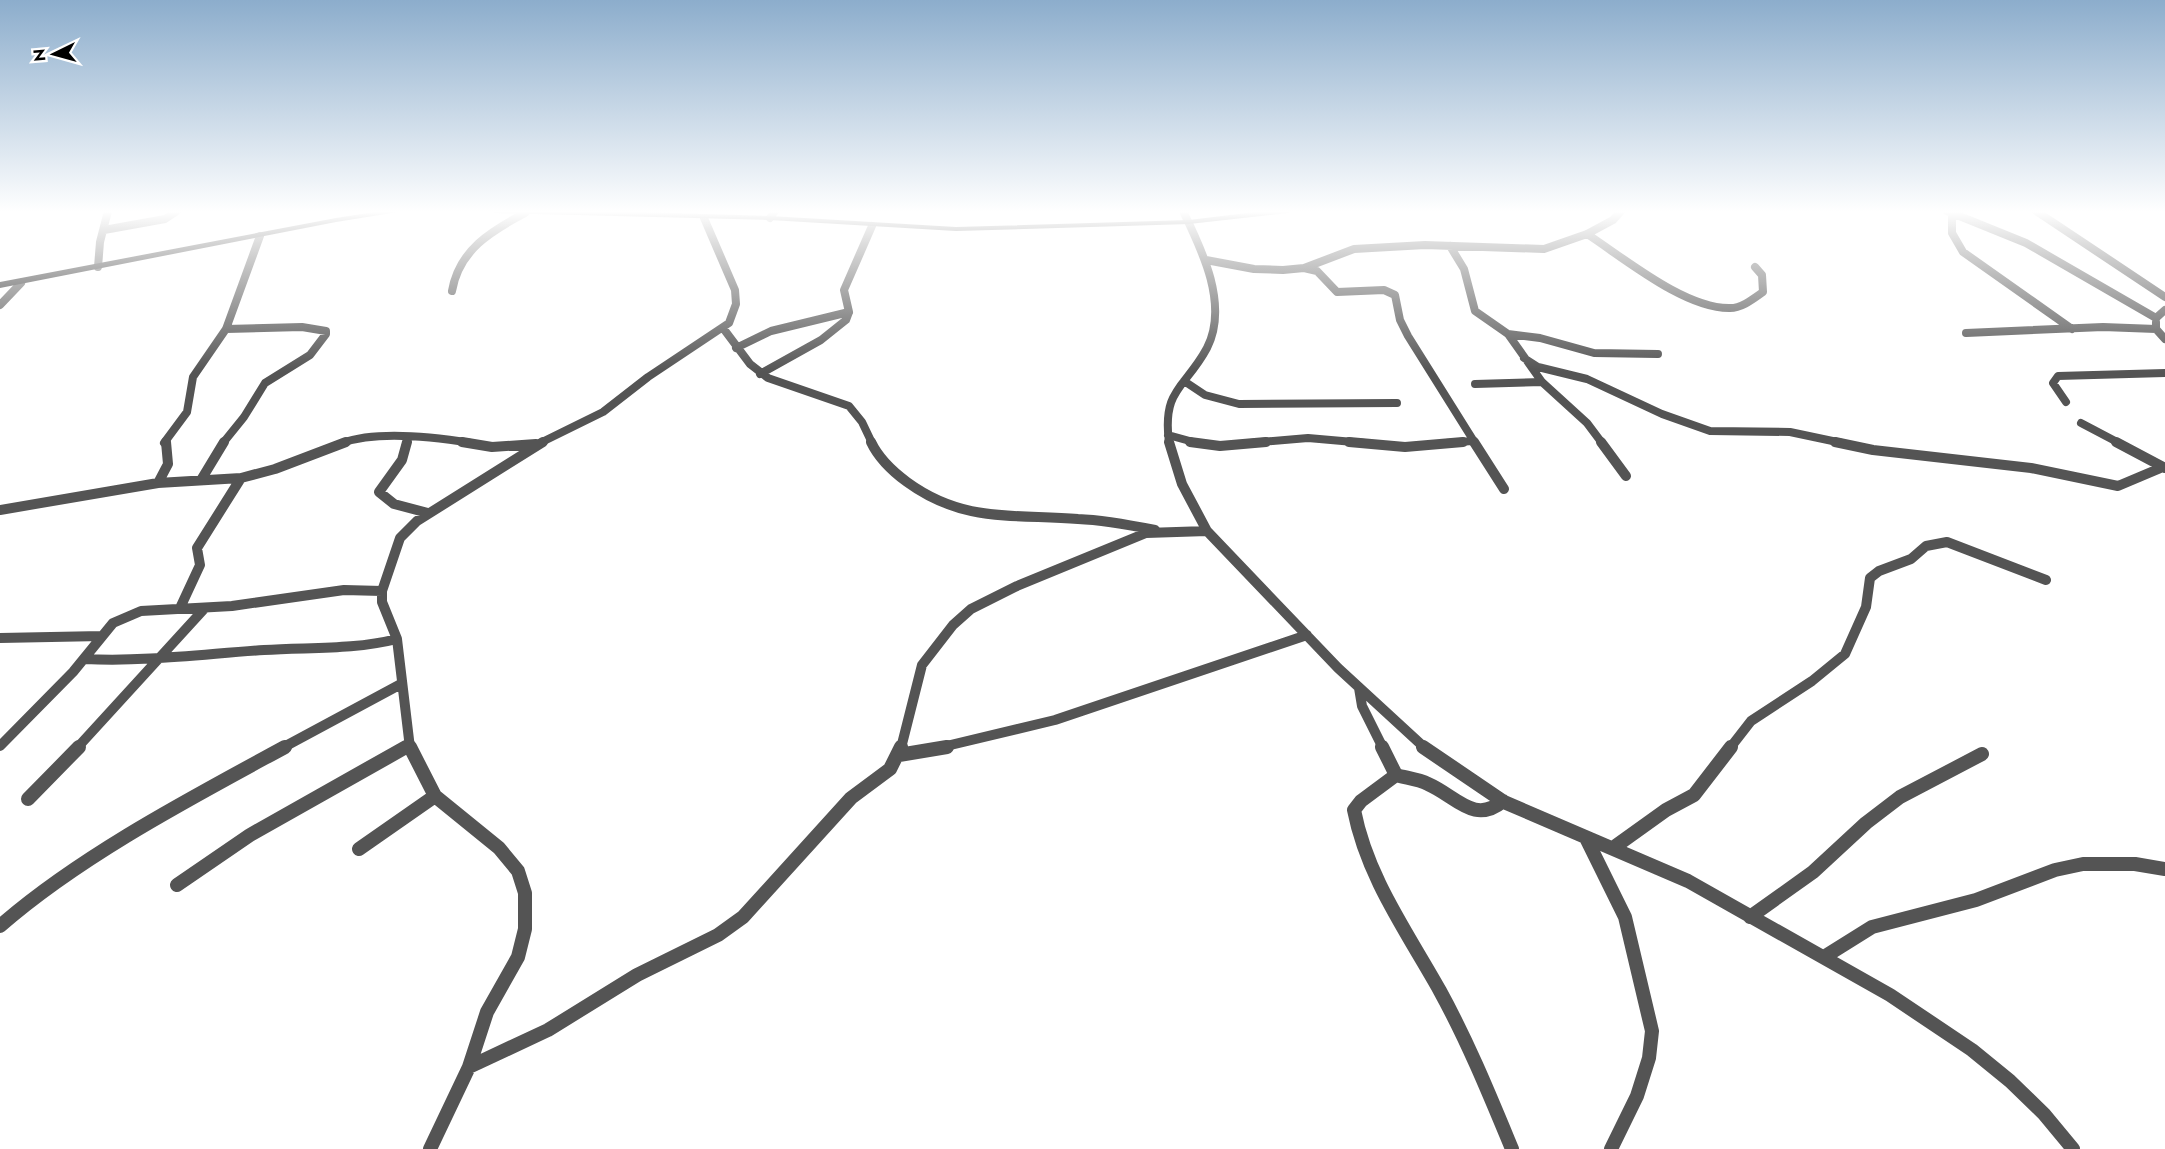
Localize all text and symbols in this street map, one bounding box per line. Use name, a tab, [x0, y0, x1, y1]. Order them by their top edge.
north arrow	[24, 24, 84, 84]
text: N	[28, 48, 52, 63]

